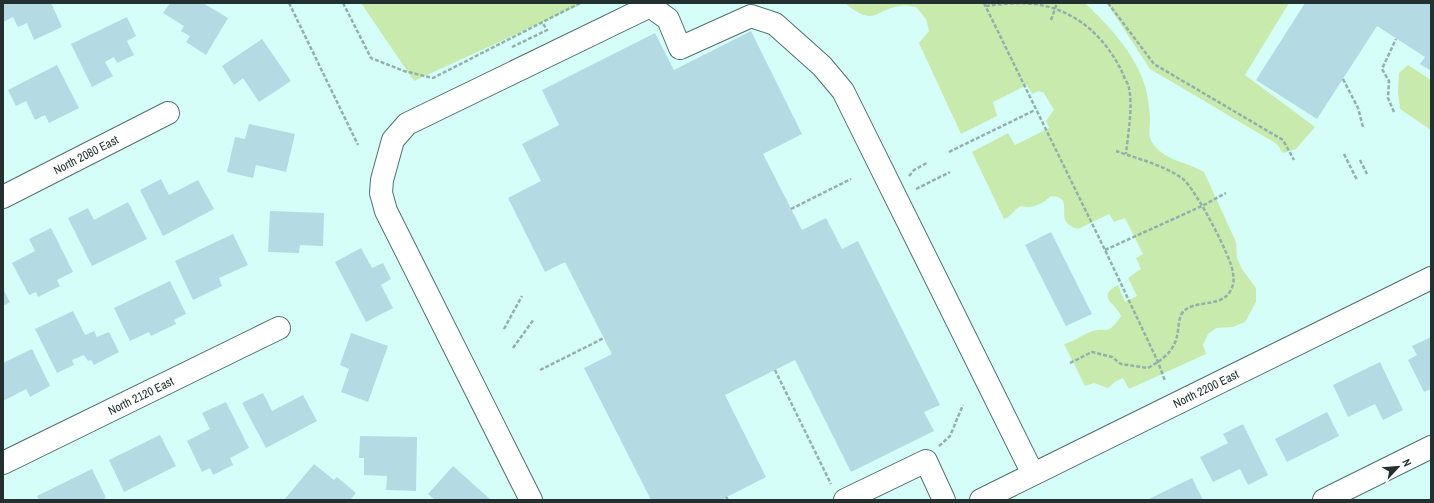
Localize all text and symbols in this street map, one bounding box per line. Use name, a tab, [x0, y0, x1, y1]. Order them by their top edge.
street label: North 2080 East	[51, 132, 122, 178]
street label: North 2200 East	[1171, 366, 1242, 412]
street label: North 2120 East	[106, 373, 177, 419]
north arrow	[1378, 447, 1418, 487]
text: N	[1399, 457, 1415, 469]

